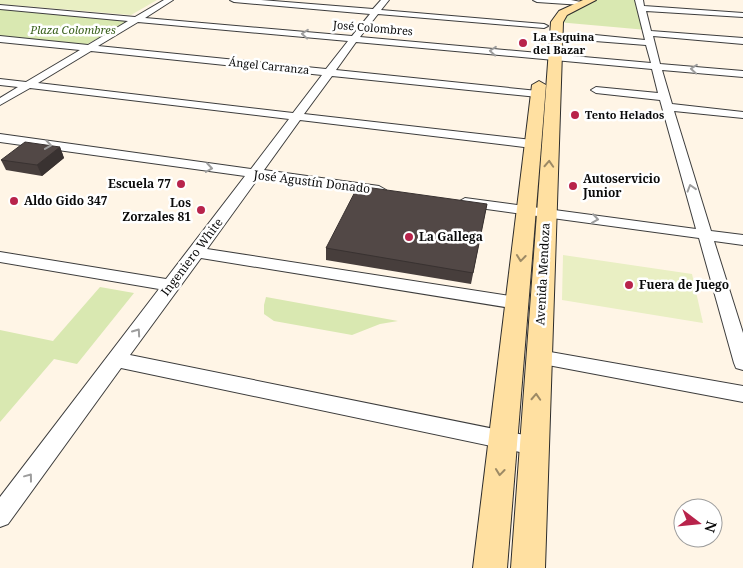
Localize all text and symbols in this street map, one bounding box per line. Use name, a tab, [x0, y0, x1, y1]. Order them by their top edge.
street label: José Colombres	[332, 16, 414, 38]
park label: Plaza Colombres	[29, 22, 116, 37]
one-way arrow	[301, 29, 309, 40]
place label: La Esquina del Bazar	[533, 29, 595, 57]
marker: La Esquina del Bazar	[517, 37, 529, 49]
one-way arrow	[489, 46, 497, 57]
street label: Ángel Carranza	[228, 54, 310, 77]
one-way arrow	[690, 64, 698, 75]
place label: Tento Helados	[585, 107, 664, 122]
marker: Tento Helados	[569, 109, 581, 121]
one-way arrow	[45, 139, 53, 150]
one-way arrow	[543, 160, 554, 168]
one-way arrow	[206, 162, 214, 173]
street label: José Agustín Donado	[252, 166, 371, 197]
place label: Autoservicio Junior	[582, 170, 660, 201]
place label: Escuela 77	[108, 175, 171, 192]
marker: Escuela 77	[175, 178, 187, 190]
marker: Autoservicio Junior	[567, 180, 579, 192]
one-way arrow	[686, 184, 696, 192]
place label: Aldo Gido 347	[24, 192, 108, 209]
place label: Los Zorzales 81	[122, 194, 191, 225]
marker: Aldo Gido 347	[8, 195, 20, 207]
marker: Los Zorzales 81	[195, 204, 207, 216]
one-way arrow	[591, 213, 599, 224]
street label: Ingeniero White	[157, 214, 226, 299]
street label: Avenida Mendoza	[531, 222, 554, 326]
place label: La Gallega	[419, 228, 483, 245]
marker: La Gallega	[403, 231, 415, 243]
one-way arrow	[516, 255, 527, 263]
place label: Fuera de Juego	[639, 276, 729, 293]
marker: Fuera de Juego	[623, 279, 635, 291]
one-way arrow	[131, 329, 140, 338]
one-way arrow	[531, 393, 542, 401]
one-way arrow	[495, 468, 506, 476]
one-way arrow	[24, 474, 32, 483]
north arrow	[673, 498, 723, 548]
text: N	[700, 519, 722, 535]

